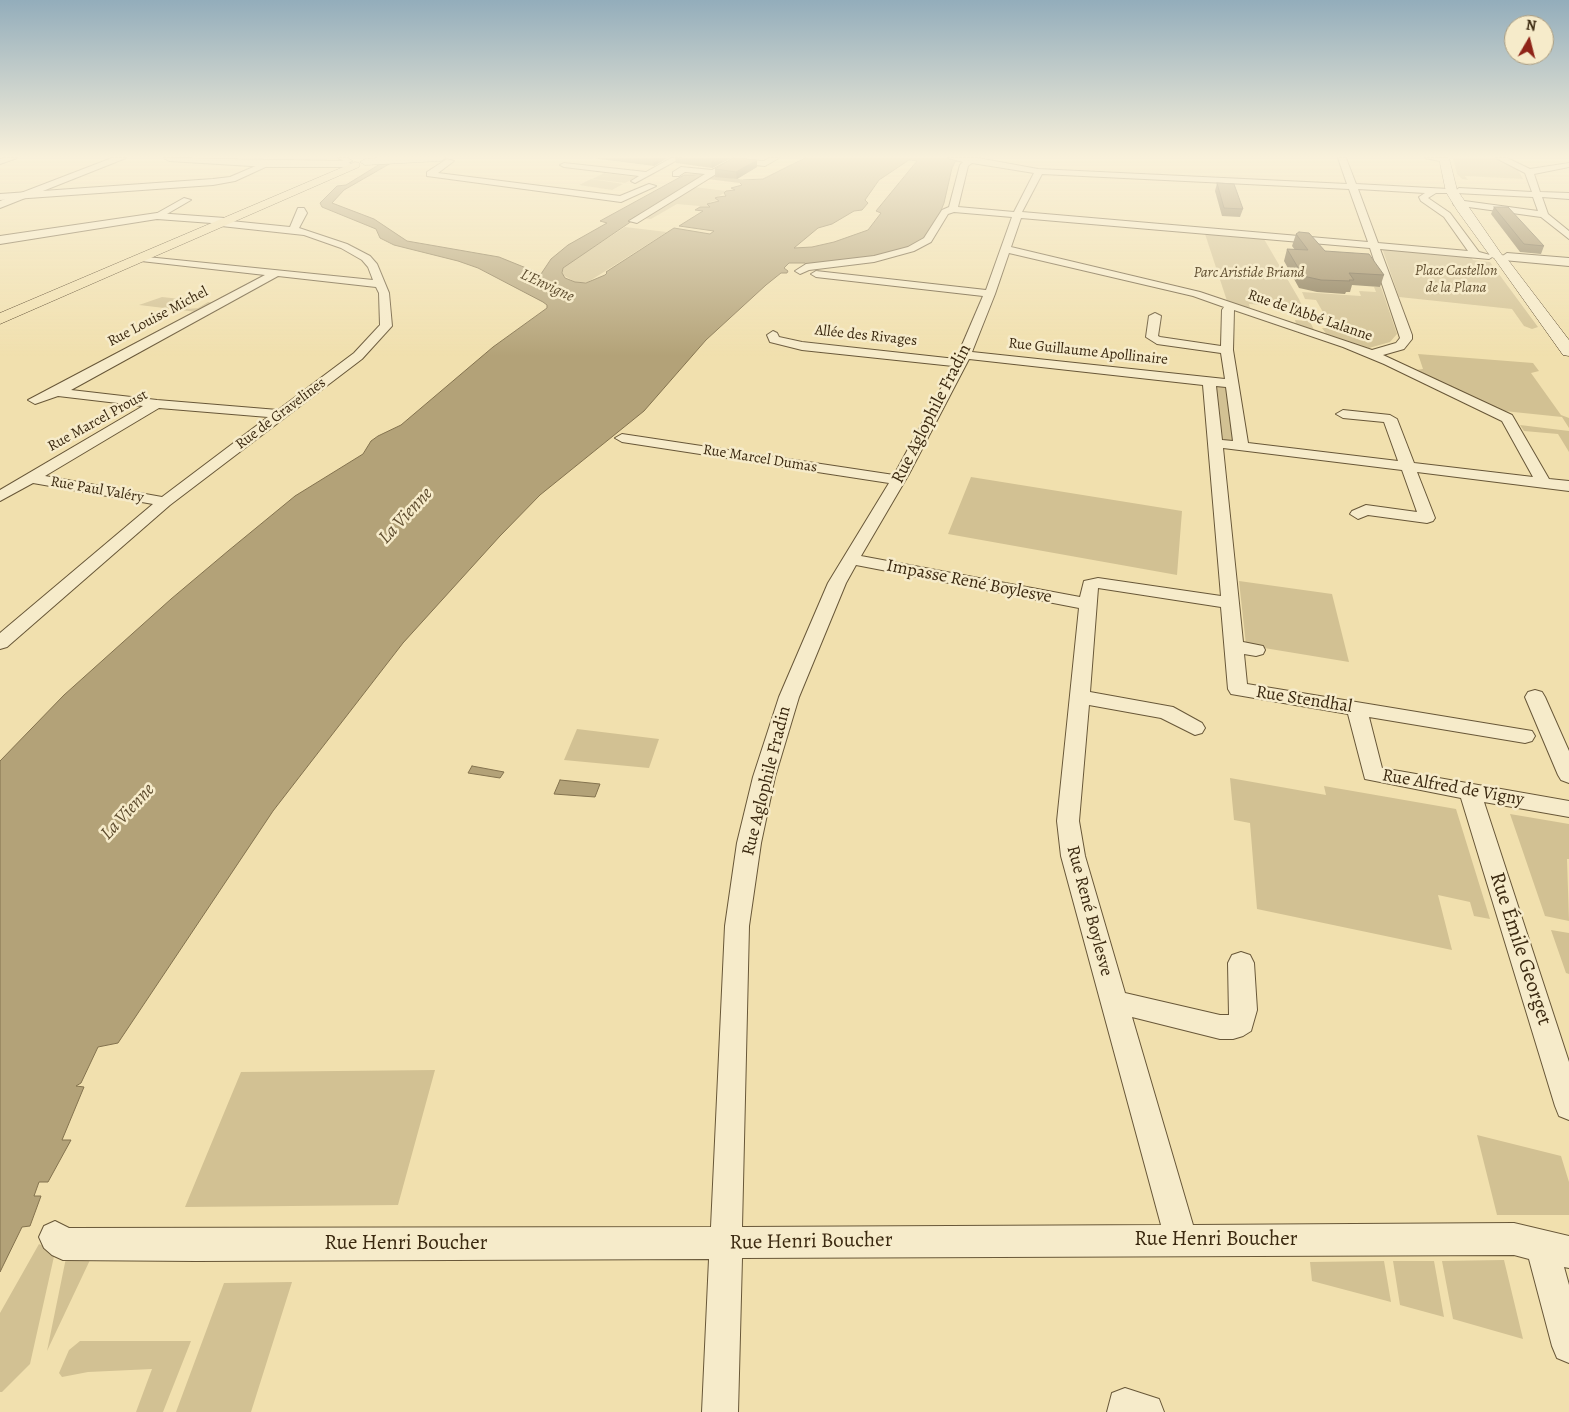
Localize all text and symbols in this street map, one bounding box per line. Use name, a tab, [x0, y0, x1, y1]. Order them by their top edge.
north arrow	[1504, 15, 1554, 65]
text: N	[1525, 16, 1537, 36]
park label: Place Castellon de la Plana	[1415, 262, 1497, 297]
park label: Parc Aristide Briand	[1193, 264, 1305, 282]
water label: L'Envigne	[517, 265, 577, 307]
street label: Rue Louise Michel	[105, 283, 211, 351]
street label: Rue de l'Abbé Lalanne	[1245, 286, 1375, 346]
street label: Allée des Rivages	[814, 322, 918, 350]
street label: Rue Guillaume Apollinaire	[1007, 335, 1169, 369]
street label: Rue Aglophile Fradin	[888, 341, 976, 487]
street label: Rue de Gravelines	[232, 374, 330, 454]
street label: Rue Marcel Proust	[45, 386, 151, 456]
street label: Rue Marcel Dumas	[702, 441, 818, 477]
street label: Rue Paul Valéry	[49, 473, 145, 507]
water label: La Vienne	[374, 483, 438, 549]
street label: Impasse René Boylesve	[884, 555, 1054, 609]
street label: Rue Stendhal	[1254, 682, 1354, 718]
street label: Rue Aglophile Fradin	[738, 704, 796, 858]
street label: Rue Alfred de Vigny	[1380, 765, 1526, 811]
water label: La Vienne	[96, 779, 160, 845]
street label: Rue René Boylesve	[1061, 843, 1117, 979]
street label: Rue Émile Georget	[1483, 869, 1557, 1029]
street label: Rue Henri Boucher	[1134, 1227, 1298, 1253]
street label: Rue Henri Boucher	[729, 1228, 893, 1256]
street label: Rue Henri Boucher	[324, 1231, 488, 1257]

